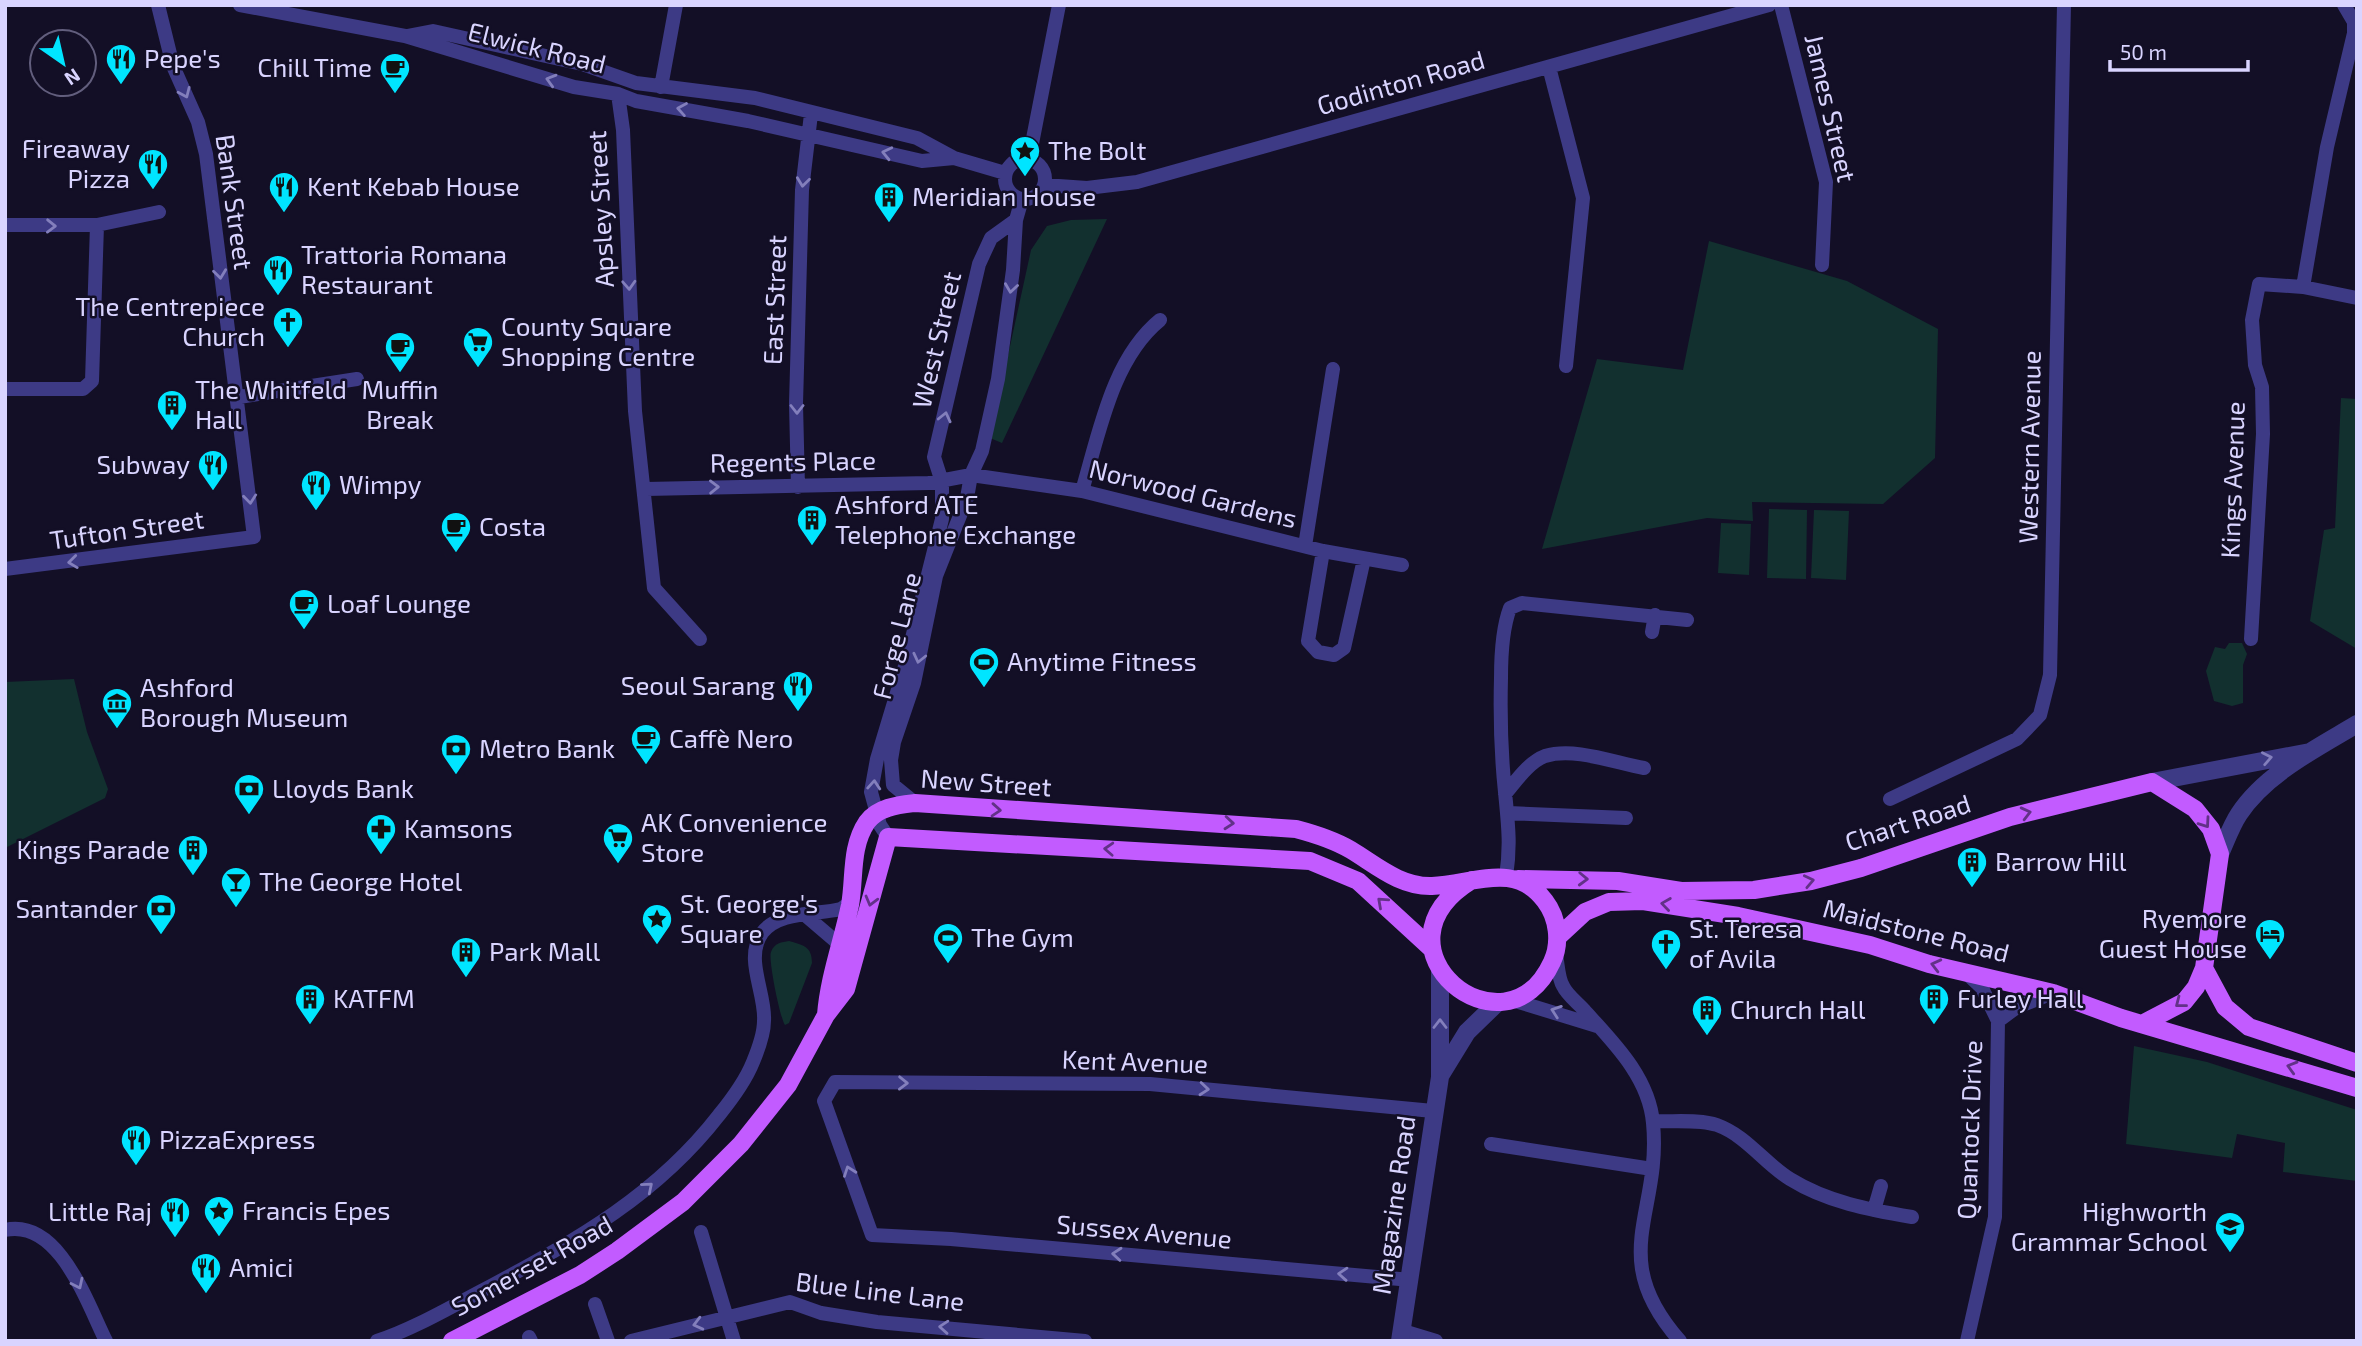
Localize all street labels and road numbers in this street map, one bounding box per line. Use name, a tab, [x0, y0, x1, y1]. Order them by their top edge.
street label: Elwick Road	[465, 14, 610, 79]
street label: James Street	[1799, 31, 1864, 185]
street label: Godinton Road	[1313, 43, 1488, 120]
street label: Apsley Street	[580, 130, 619, 288]
street label: Bank Street	[211, 132, 260, 272]
street label: East Street	[756, 234, 791, 365]
street label: West Street	[905, 268, 966, 411]
street label: Western Avenue	[2011, 350, 2046, 544]
street label: Kings Avenue	[2213, 401, 2250, 559]
street label: Regents Place	[710, 444, 876, 477]
street label: Norwood Gardens	[1086, 452, 1300, 533]
street label: Tufton Street	[48, 502, 206, 555]
street label: Forge Lane	[865, 569, 926, 702]
street label: New Street	[920, 761, 1053, 802]
street label: Chart Road	[1841, 787, 1974, 856]
street label: Maidstone Road	[1820, 891, 2013, 968]
street label: Quantock Drive	[1950, 1040, 1987, 1220]
street label: Kent Avenue	[1061, 1042, 1209, 1079]
street label: Magazine Road	[1365, 1113, 1420, 1296]
street label: Sussex Avenue	[1055, 1207, 1233, 1254]
street label: Somerset Road	[445, 1208, 617, 1322]
street label: Blue Line Lane	[794, 1265, 966, 1316]

